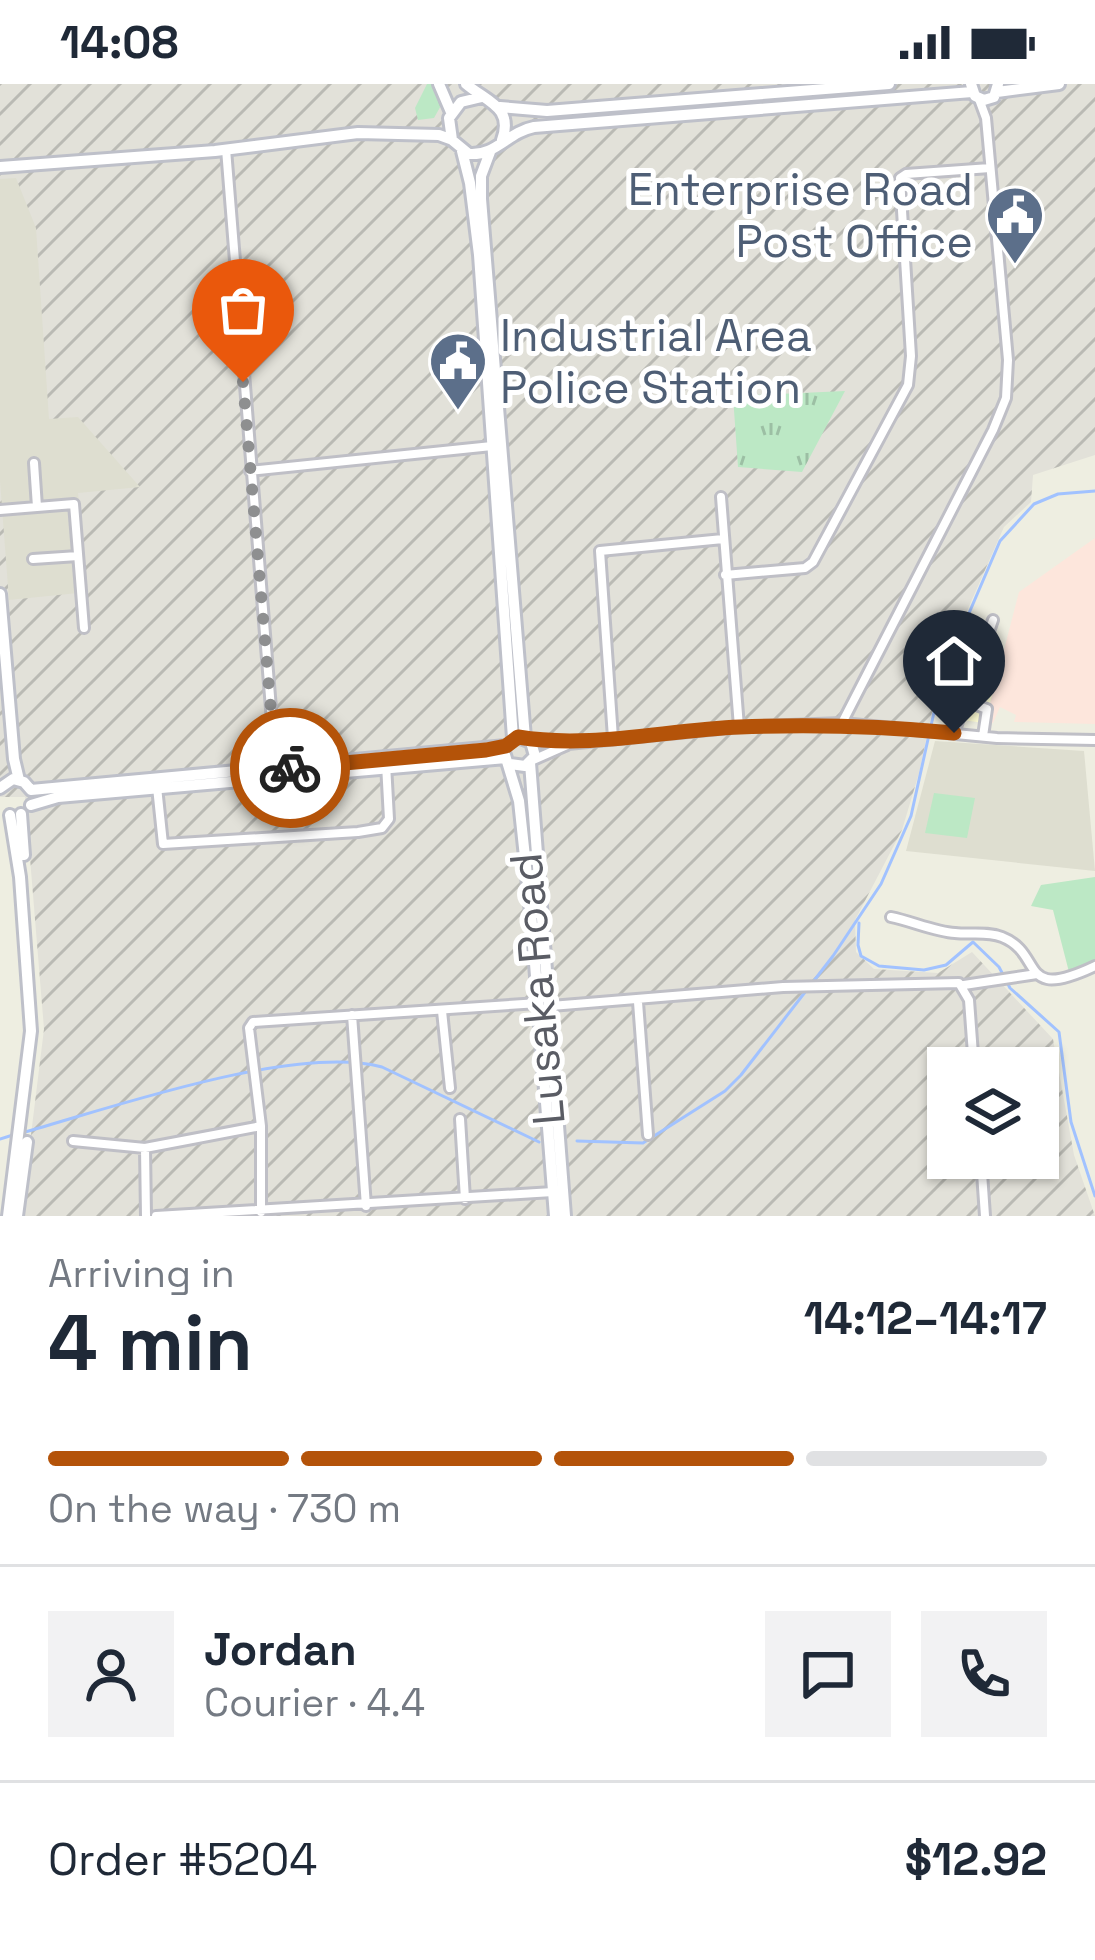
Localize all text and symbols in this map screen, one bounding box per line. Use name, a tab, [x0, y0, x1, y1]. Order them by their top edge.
text: 14:08	[60, 14, 179, 71]
place label: Enterprise Road Post Office	[628, 161, 973, 270]
public building icon: Enterprise Road Post Office	[984, 184, 1046, 266]
pin	[192, 259, 294, 382]
icon: bag	[210, 277, 276, 343]
place label: Industrial Area Police Station	[500, 307, 812, 416]
public building icon: Industrial Area Police Station	[427, 330, 489, 412]
pin	[903, 610, 1005, 733]
icon: home	[921, 628, 987, 694]
courier	[230, 708, 350, 828]
icon: bike	[257, 735, 323, 801]
street label: Lusaka Road	[497, 851, 578, 1127]
map controls	[927, 1047, 1059, 1179]
button: layers	[927, 1047, 1059, 1179]
text: Arriving in	[48, 1249, 235, 1298]
text: 14:12–14:17	[804, 1290, 1047, 1347]
text: 4 min	[48, 1293, 253, 1393]
text: On the way · 730 m	[48, 1484, 401, 1533]
button: person	[48, 1611, 174, 1737]
button: chat	[765, 1611, 891, 1737]
button: phone	[921, 1611, 1047, 1737]
text: Jordan	[204, 1621, 357, 1678]
text: Courier · 4.4	[204, 1678, 425, 1727]
text: Order #5204	[48, 1831, 317, 1888]
text: $12.92	[905, 1831, 1047, 1888]

